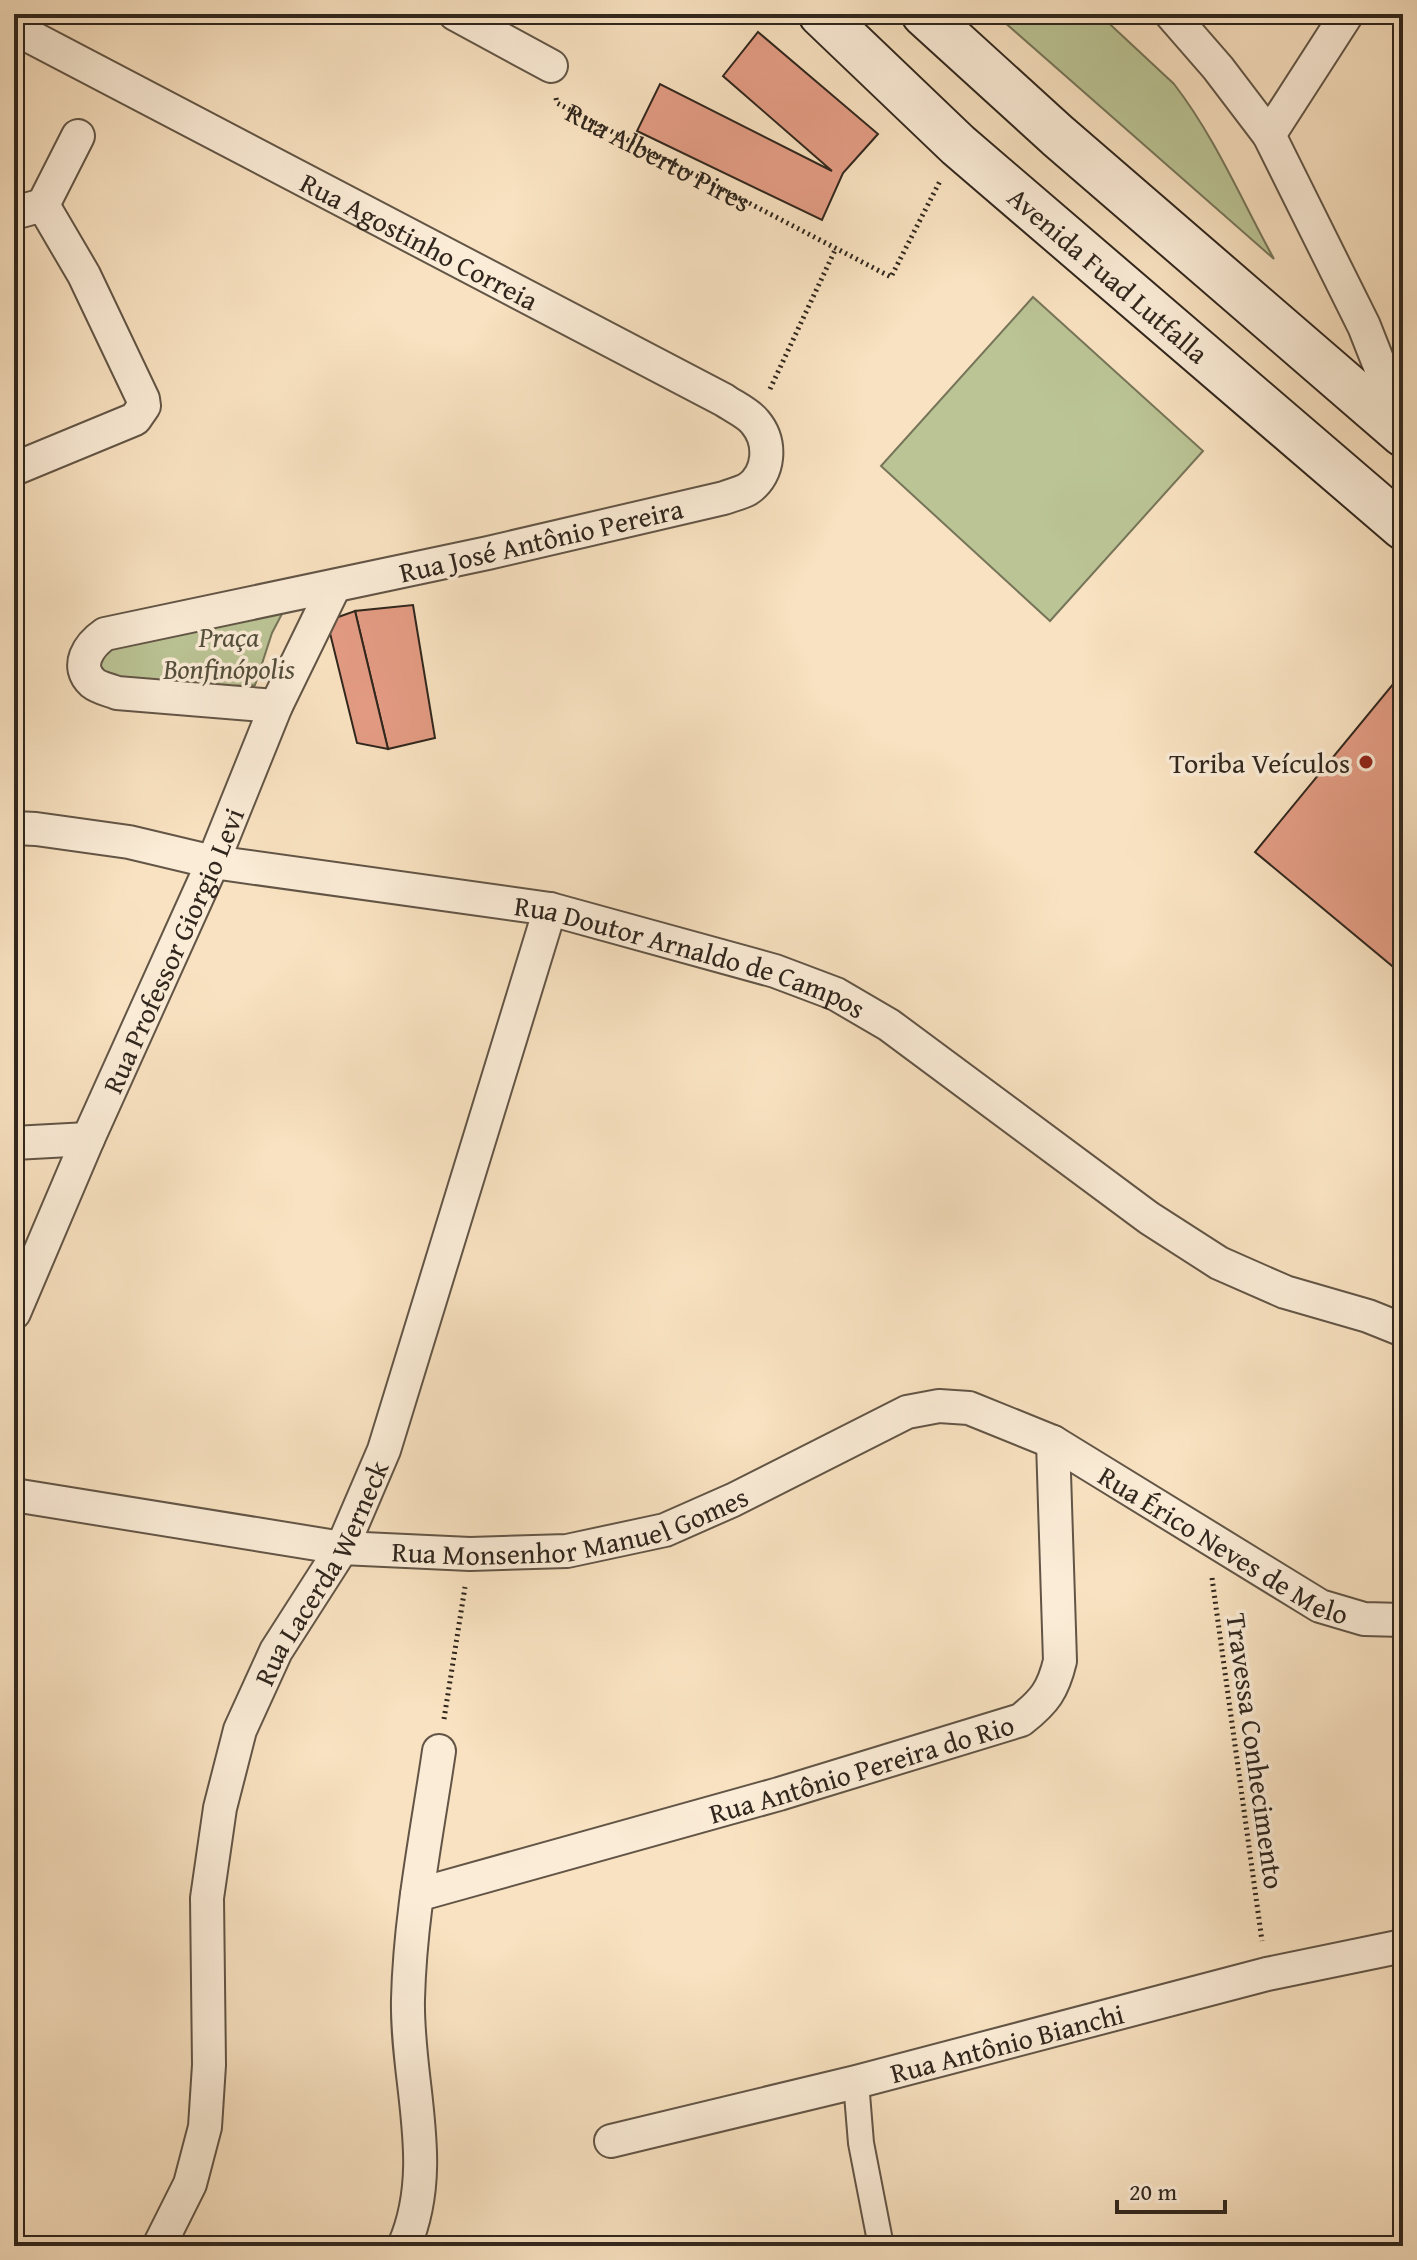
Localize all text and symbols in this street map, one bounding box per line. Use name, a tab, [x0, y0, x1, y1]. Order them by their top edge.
street label: Rua Alberto Pires	[559, 91, 759, 221]
street label: Rua Agostinho Correia	[294, 161, 546, 320]
street label: Avenida Fuad Lutfalla	[999, 176, 1219, 373]
street label: Rua José Antônio Pereira	[395, 487, 688, 593]
park label: Praça Bonfinópolis	[162, 616, 295, 689]
place label: Toriba Veículos	[1169, 742, 1350, 783]
marker: Toriba Veículos	[1357, 753, 1375, 771]
street label: Rua Professor Giorgio Levi	[91, 801, 254, 1100]
street label: Rua Doutor Arnaldo de Campos	[512, 884, 874, 1028]
street label: Rua Lacerda Werneck	[243, 1453, 398, 1692]
street label: Rua Érico Neves de Melo	[1091, 1455, 1354, 1634]
street label: Rua Monsenhor Manuel Gomes	[391, 1475, 755, 1575]
street label: Travessa Conhecimento	[1216, 1610, 1296, 1892]
street label: Rua Antônio Pereira do Rio	[704, 1703, 1019, 1833]
street label: Rua Antônio Bianchi	[886, 1992, 1128, 2093]
scale bar	[1117, 2164, 1225, 2214]
text: 20 m	[1129, 2174, 1177, 2209]

